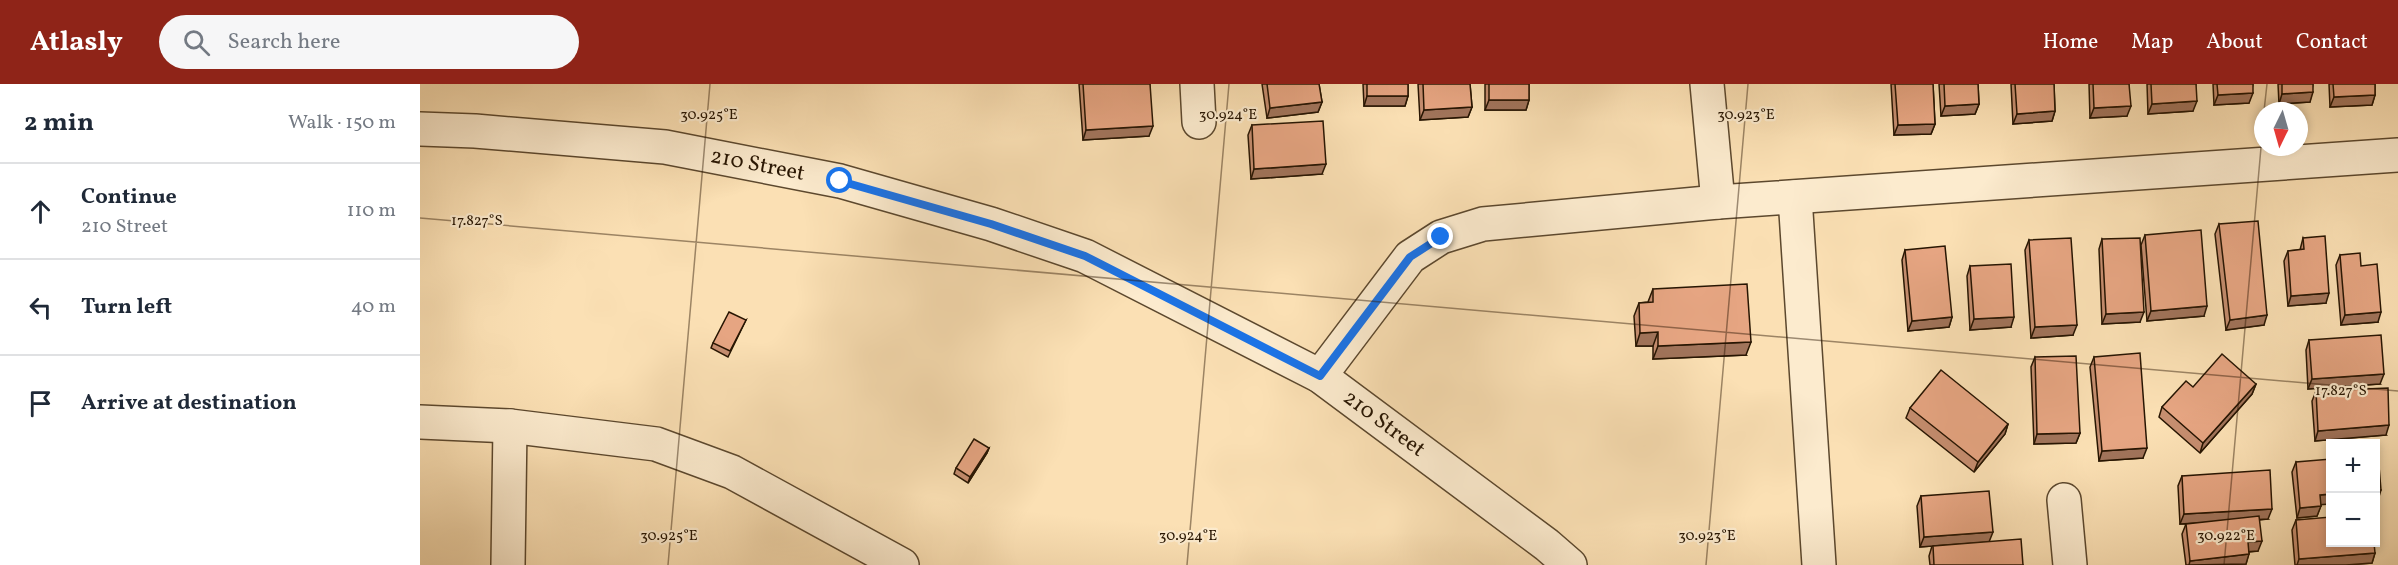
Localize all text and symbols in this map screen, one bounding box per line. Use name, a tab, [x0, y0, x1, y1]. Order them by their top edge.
search box	[159, 15, 579, 69]
text: Atlasly	[30, 23, 123, 62]
icon: search	[180, 26, 213, 59]
text: Search here	[228, 27, 340, 58]
text: Home	[2043, 28, 2098, 57]
text: Map	[2131, 28, 2173, 57]
text: About	[2206, 28, 2263, 57]
text: Contact	[2296, 28, 2368, 57]
north arrow	[2254, 102, 2308, 156]
text: 2 min	[24, 105, 94, 141]
text: 30.925°E	[680, 105, 738, 126]
text: 30.924°E	[1199, 105, 1257, 126]
text: 30.923°E	[1717, 105, 1775, 126]
text: Walk · 150 m	[288, 109, 396, 137]
street label: 210 Street	[708, 141, 808, 189]
route start	[826, 167, 852, 193]
text: Continue	[81, 182, 177, 213]
icon: ahead	[24, 195, 57, 228]
text: 110 m	[347, 197, 396, 225]
text: 17.827°S	[451, 211, 503, 232]
text: 210 Street	[81, 213, 168, 241]
route end	[1427, 223, 1453, 249]
icon: left	[24, 291, 57, 324]
text: Turn left	[81, 292, 172, 323]
text: 40 m	[351, 293, 396, 321]
text: 17.827°S	[2315, 381, 2367, 402]
street label: 210 Street	[1336, 383, 1432, 465]
icon: arrive	[24, 387, 57, 420]
text: Arrive at destination	[81, 388, 297, 419]
map controls	[2326, 439, 2380, 547]
button: +	[2326, 439, 2380, 493]
button: −	[2326, 493, 2380, 547]
text: 30.925°E	[640, 526, 698, 547]
text: 30.924°E	[1159, 526, 1217, 547]
text: 30.923°E	[1678, 526, 1736, 547]
text: 30.922°E	[2197, 526, 2255, 547]

